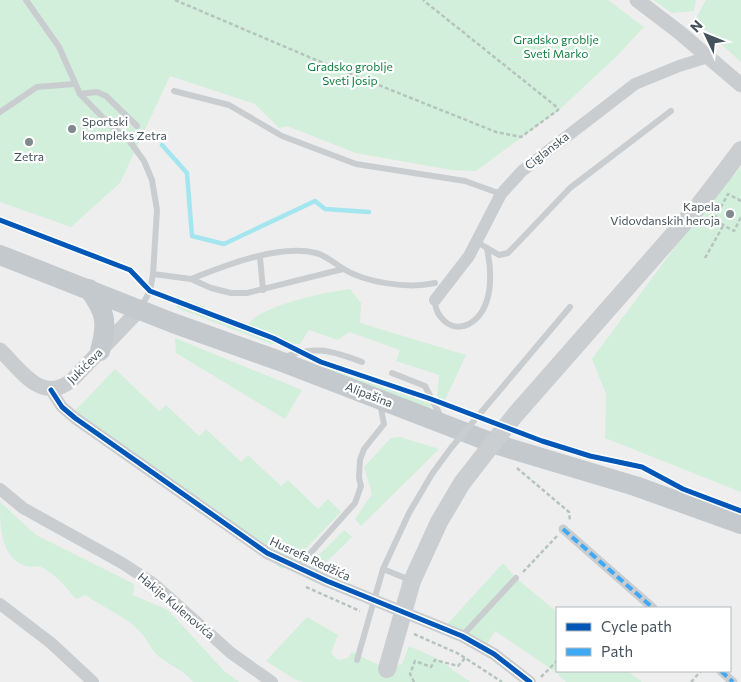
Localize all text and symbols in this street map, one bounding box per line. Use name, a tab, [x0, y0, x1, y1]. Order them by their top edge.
north arrow	[681, 10, 731, 60]
text: N	[686, 16, 706, 35]
park label: Gradsko groblje Sveti Marko	[513, 32, 599, 60]
park label: Gradsko groblje Sveti Josip	[307, 59, 393, 88]
place label: Sportski kompleks Zetra	[82, 114, 167, 142]
marker: Sportski kompleks Zetra	[66, 123, 78, 135]
street label: Ciglanska	[521, 129, 571, 172]
marker: Zetra	[23, 136, 35, 148]
place label: Zetra	[14, 149, 44, 163]
place label: Kapela Vidovdanskih heroja	[610, 199, 720, 227]
marker: Kapela Vidovdanskih heroja	[724, 208, 736, 220]
street label: Jukićeva	[64, 345, 106, 387]
street label: Alipašina	[344, 379, 395, 409]
street label: Husrefa Redžića	[268, 533, 353, 583]
street label: Hakije Kulenovića	[135, 569, 218, 641]
legend	[556, 607, 731, 672]
text: Cycle path	[601, 617, 672, 635]
text: Path	[601, 642, 633, 660]

